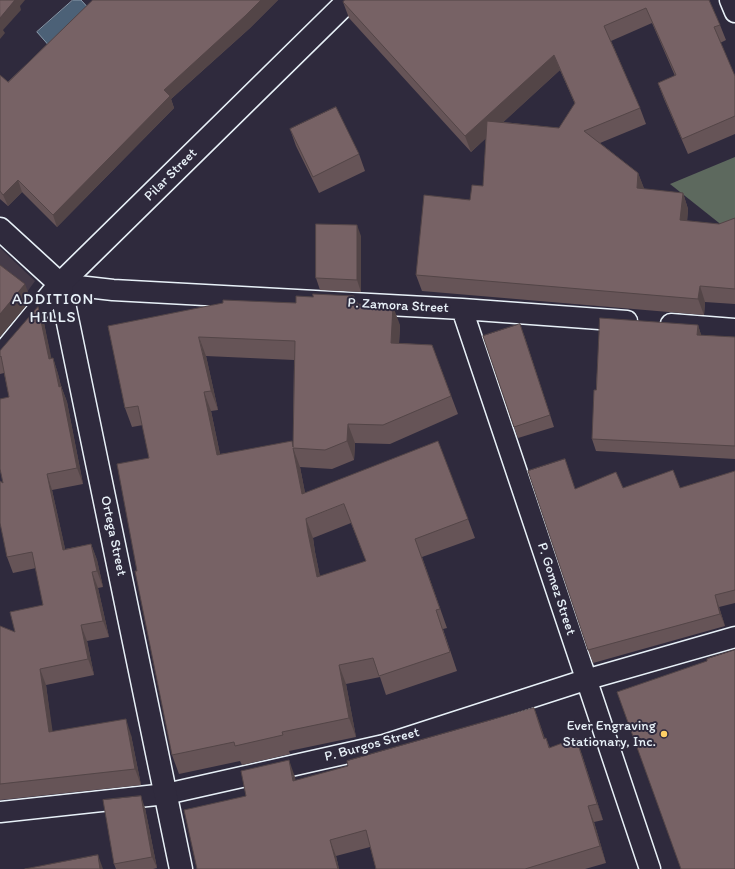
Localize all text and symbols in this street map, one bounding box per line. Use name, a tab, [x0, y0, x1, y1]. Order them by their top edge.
street label: Pilar Street	[141, 145, 201, 205]
district label: ADDITION HILLS	[13, 290, 93, 328]
street label: P. Zamora Street	[347, 295, 449, 317]
street label: Ortega Street	[96, 494, 130, 578]
street label: P. Gomez Street	[533, 541, 579, 637]
place label: Ever Engraving Stationary, Inc.	[563, 718, 656, 750]
street label: P. Burgos Street	[323, 724, 421, 766]
marker: Ever Engraving Stationary, Inc.	[659, 729, 669, 739]

